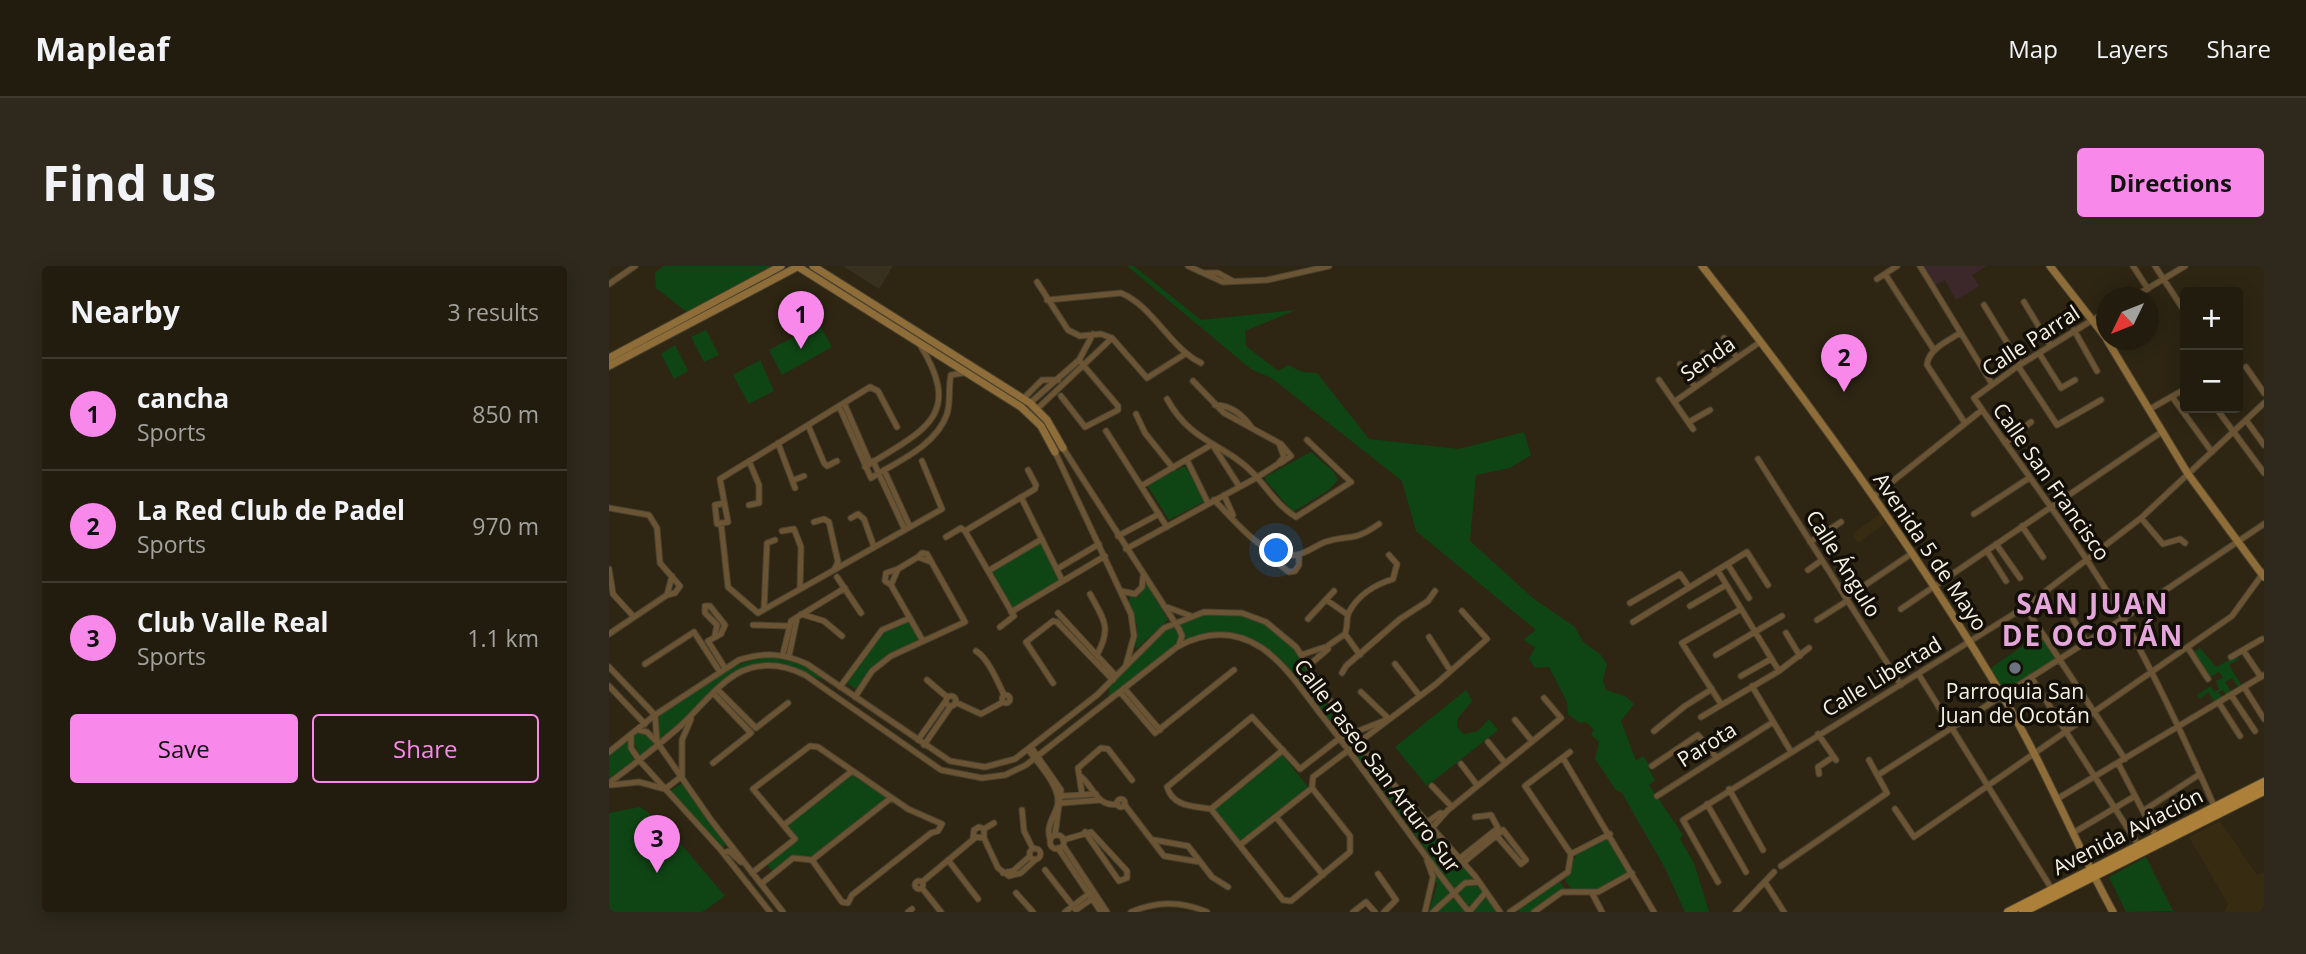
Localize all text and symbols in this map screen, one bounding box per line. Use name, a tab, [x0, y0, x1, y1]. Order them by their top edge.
text: Mapleaf	[35, 26, 169, 71]
text: Map	[2008, 32, 2058, 65]
text: Layers	[2096, 32, 2169, 65]
text: Share	[2207, 32, 2271, 65]
button: Directions	[2077, 148, 2264, 217]
text: Find us	[42, 149, 216, 215]
north arrow	[2096, 287, 2159, 350]
map controls	[2180, 287, 2243, 413]
button: +	[2180, 287, 2243, 350]
text: Nearby	[70, 291, 180, 332]
pin: 1	[778, 291, 824, 349]
text: 3 results	[448, 296, 539, 328]
street label: Calle Parral	[1976, 298, 2085, 382]
street label: Senda	[1675, 329, 1740, 387]
pin: 2	[1821, 334, 1867, 392]
button: −	[2180, 350, 2243, 413]
text: cancha	[137, 380, 229, 416]
street label: Calle San Francisco	[1987, 397, 2117, 566]
text: 1	[86, 398, 100, 430]
text: 850 m	[472, 398, 539, 430]
text: Sports	[137, 416, 206, 448]
street label: Avenida 5 de Mayo	[1868, 467, 1994, 636]
text: La Red Club de Padel	[137, 492, 405, 528]
street label: Calle Ángulo	[1800, 505, 1888, 622]
text: 2	[86, 510, 100, 542]
text: 970 m	[472, 510, 539, 542]
text: Sports	[137, 528, 206, 560]
your location	[1259, 533, 1293, 567]
district label: SAN JUAN DE OCOTÁN	[2002, 584, 2184, 654]
text: Club Valle Real	[137, 604, 329, 640]
text: 3	[86, 622, 100, 654]
text: 1.1 km	[467, 622, 539, 654]
street label: Calle Libertad	[1817, 630, 1946, 723]
text: Sports	[137, 640, 206, 672]
street label: Calle Paseo San Arturo Sur	[1288, 653, 1468, 878]
marker: Parroquia San Juan de Ocotán	[2007, 660, 2023, 676]
place label: Parroquia San Juan de Ocotán	[1938, 677, 2090, 729]
button: Save	[70, 714, 298, 783]
button: Share	[312, 714, 539, 783]
street label: Parota	[1672, 715, 1741, 773]
street label: Avenida Aviación	[2048, 781, 2208, 881]
pin: 3	[634, 815, 680, 873]

